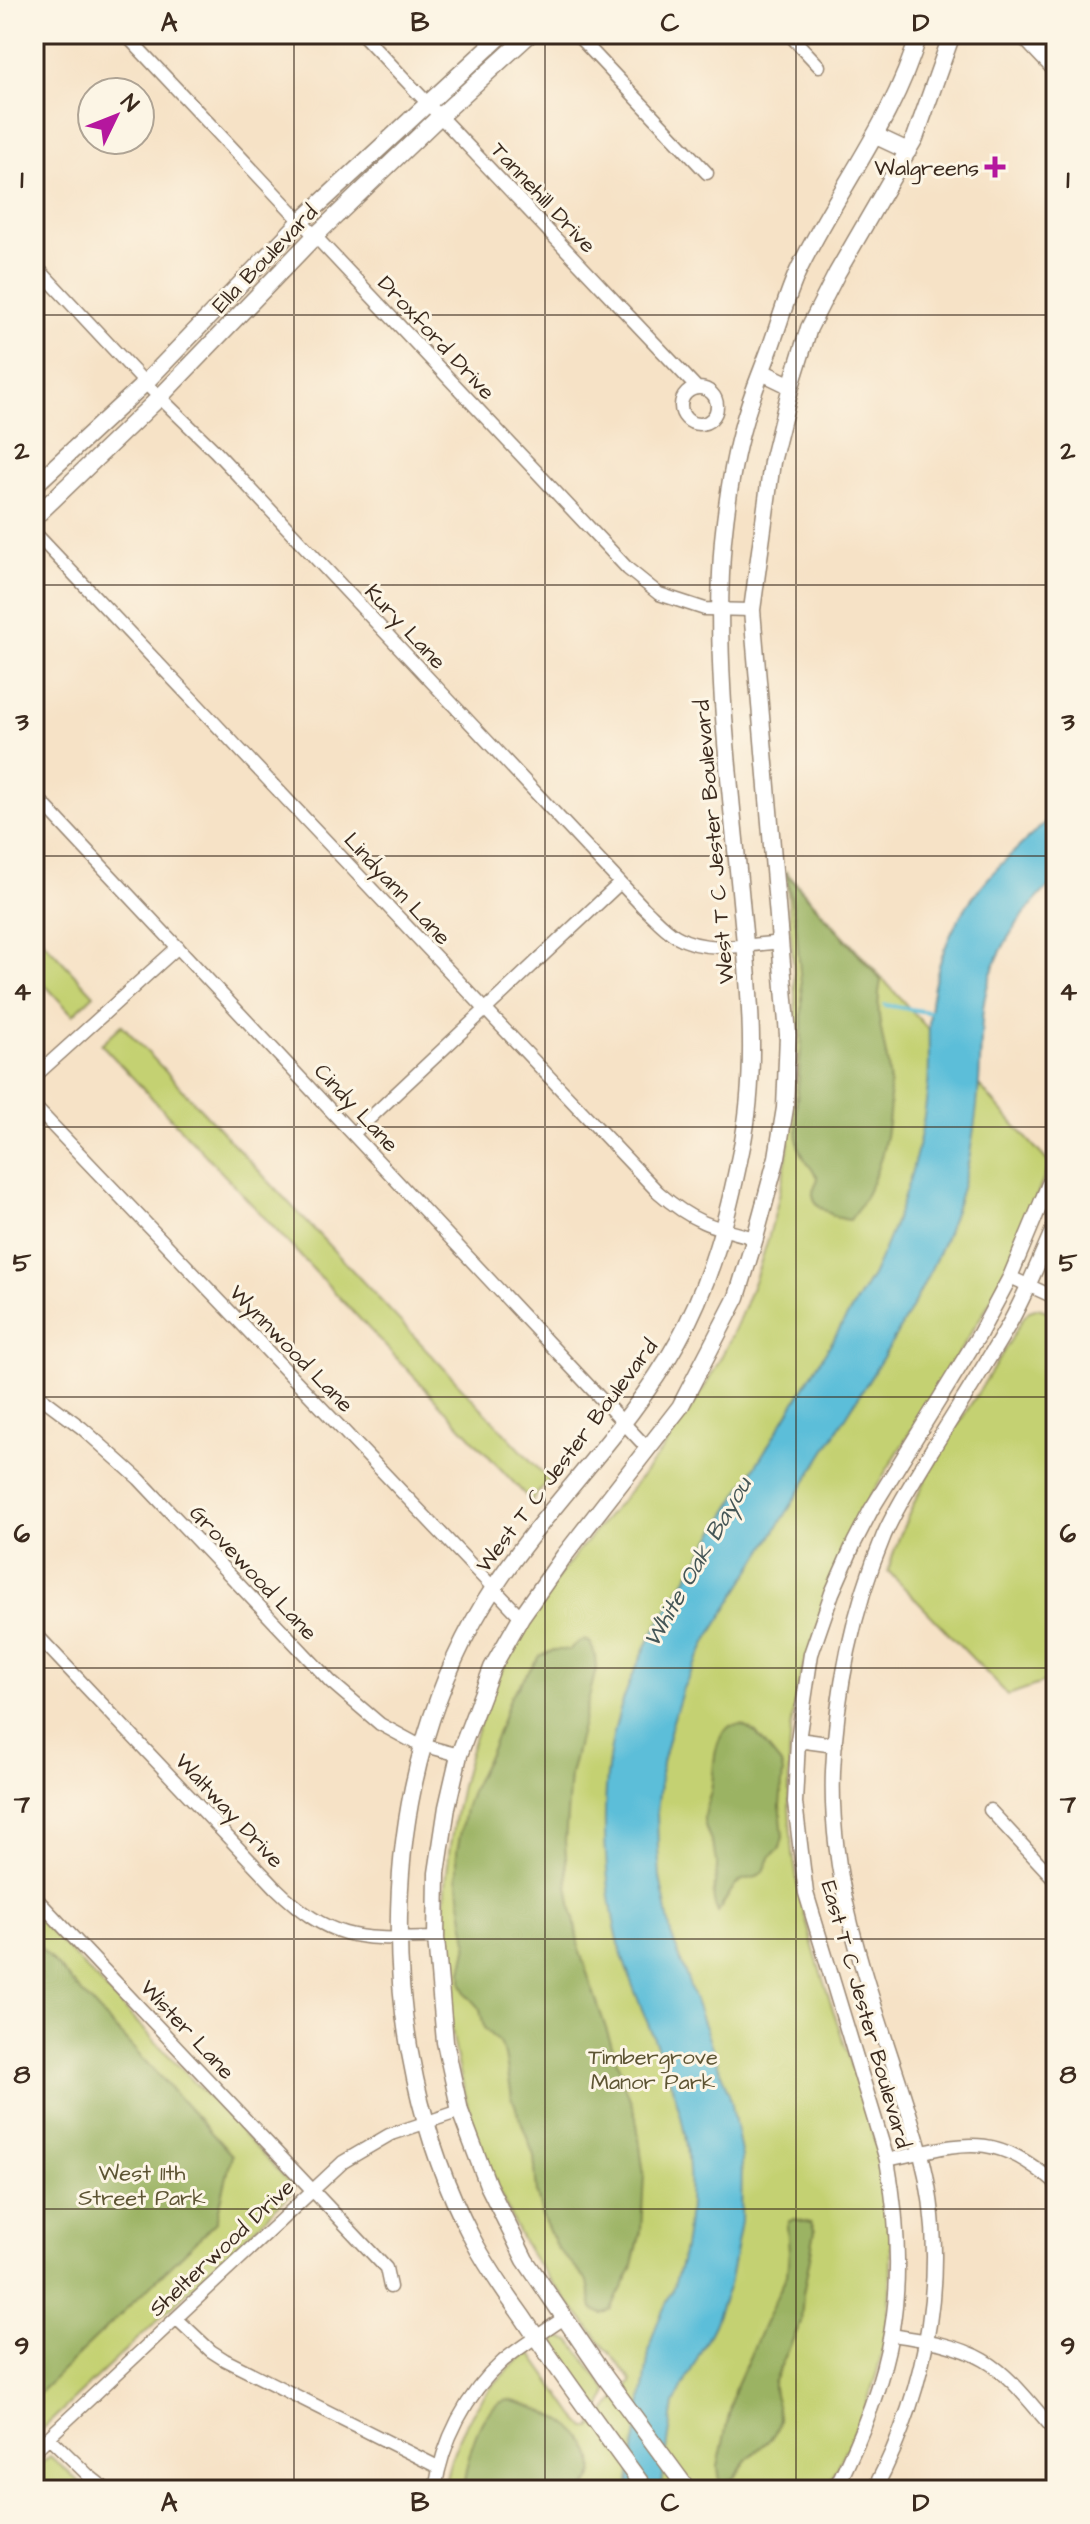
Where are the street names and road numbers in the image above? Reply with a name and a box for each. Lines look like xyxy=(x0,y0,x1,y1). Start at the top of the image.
street label: Tannehill Drive xyxy=(483,136,603,261)
street label: Ella Boulevard xyxy=(205,198,325,320)
street label: Droxford Drive xyxy=(370,269,502,407)
street label: Kury Lane xyxy=(356,577,453,677)
street label: West T C Jester Boulevard xyxy=(687,698,742,985)
street label: Lindyann Lane xyxy=(336,826,457,953)
street label: Cindy Lane xyxy=(306,1057,405,1160)
street label: Wynnwood Lane xyxy=(221,1278,360,1421)
street label: West T C Jester Boulevard xyxy=(469,1333,665,1579)
street label: Grovewood Lane xyxy=(182,1498,324,1648)
street label: Waltway Drive xyxy=(167,1747,290,1876)
street label: East T C Jester Boulevard xyxy=(813,1877,919,2152)
street label: Wister Lane xyxy=(133,1973,241,2087)
street label: Shelterwood Drive xyxy=(142,2172,302,2324)

